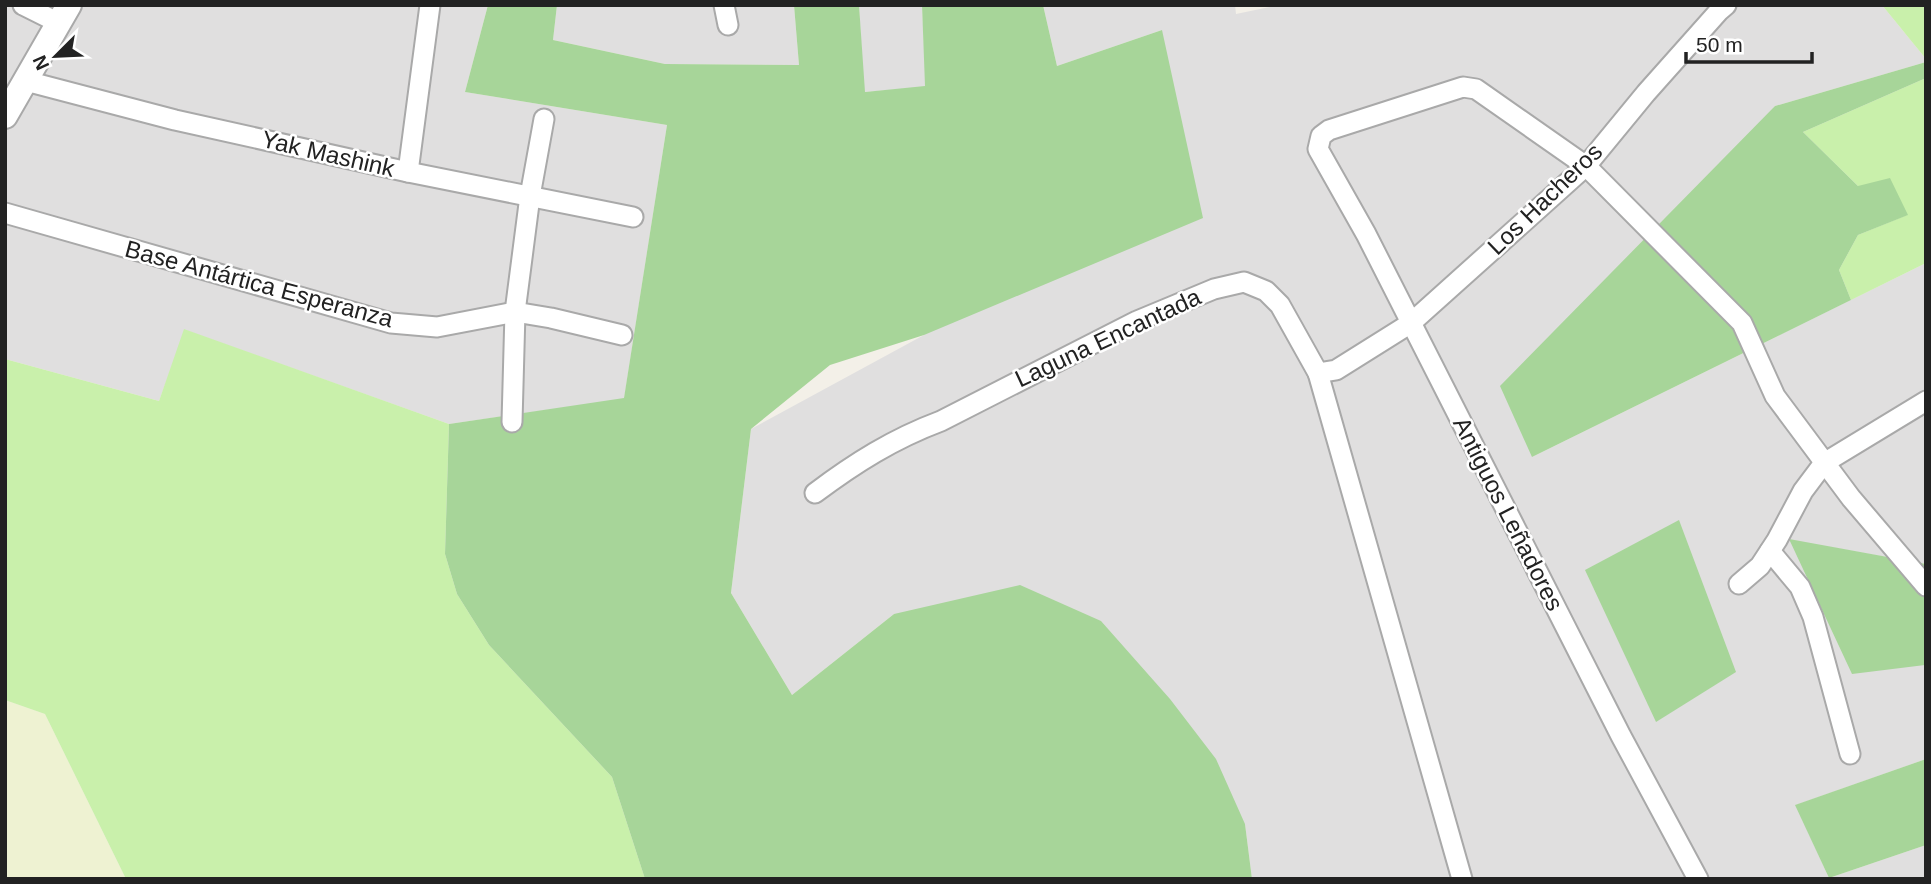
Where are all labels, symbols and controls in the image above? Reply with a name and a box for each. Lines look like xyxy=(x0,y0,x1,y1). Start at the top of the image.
north arrow xyxy=(21,21,91,91)
scale bar xyxy=(1686,21,1812,65)
text: 50 m xyxy=(1696,33,1743,56)
text: N xyxy=(29,52,53,73)
street label: Yak Mashink xyxy=(259,125,398,182)
street label: Los Hacheros xyxy=(1482,137,1607,260)
street label: Base Antártica Esperanza xyxy=(122,235,397,332)
street label: Laguna Encantada xyxy=(1011,282,1205,392)
street label: Antiguos Leñadores xyxy=(1448,413,1569,615)

